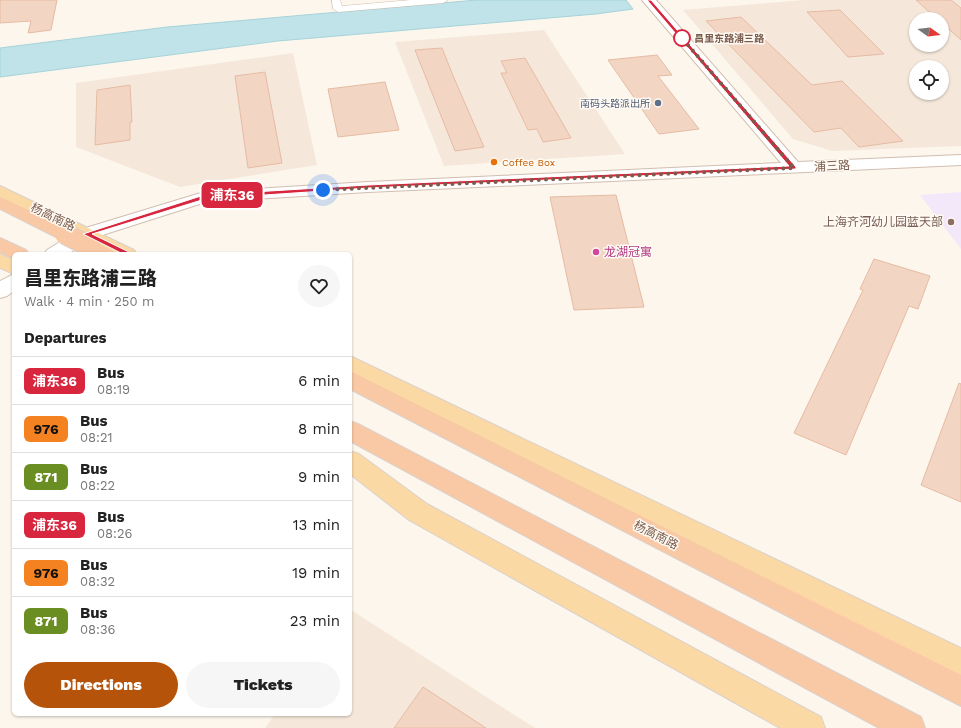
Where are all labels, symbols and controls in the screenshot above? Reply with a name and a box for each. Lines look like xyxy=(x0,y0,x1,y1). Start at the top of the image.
north arrow xyxy=(909,12,949,52)
map controls xyxy=(909,12,949,100)
marker: 昌里东路浦三路 xyxy=(673,29,691,47)
place label: 昌里东路浦三路 xyxy=(694,32,765,44)
button: locate xyxy=(909,60,949,100)
place label: 南码头路派出所 xyxy=(580,98,650,109)
marker: 南码头路派出所 xyxy=(653,98,663,108)
marker: Coffee Box xyxy=(489,157,499,167)
place label: Coffee Box xyxy=(502,157,555,168)
street label: 浦三路 xyxy=(814,158,850,174)
your location xyxy=(313,180,333,200)
line badge: 浦东36 xyxy=(204,182,260,208)
text: 浦东36 xyxy=(210,187,254,203)
street label: 杨高南路 xyxy=(28,200,78,234)
place label: 上海齐河幼儿园蓝天部 xyxy=(823,215,943,229)
marker: 上海齐河幼儿园蓝天部 xyxy=(946,217,956,227)
place label: 龙湖冠寓 xyxy=(604,245,652,259)
marker: 龙湖冠寓 xyxy=(591,247,601,257)
button: heart xyxy=(298,265,340,307)
text: 昌里东路浦三路 xyxy=(24,267,157,290)
text: Walk · 4 min · 250 m xyxy=(24,294,154,309)
text: Departures xyxy=(24,329,107,347)
text: Bus xyxy=(97,364,124,382)
text: 6 min xyxy=(298,372,340,390)
text: 浦东36 xyxy=(32,373,77,389)
text: 08:19 xyxy=(97,382,130,397)
text: Bus xyxy=(80,412,108,430)
text: 8 min xyxy=(298,420,340,438)
text: 976 xyxy=(33,421,59,437)
text: 08:21 xyxy=(80,430,113,445)
text: Bus xyxy=(80,460,108,478)
text: 9 min xyxy=(298,468,340,486)
text: 871 xyxy=(35,469,57,485)
text: 08:22 xyxy=(80,478,115,493)
text: Bus xyxy=(97,508,124,526)
text: 13 min xyxy=(293,516,340,534)
text: 浦东36 xyxy=(32,517,77,533)
street label: 杨高南路 xyxy=(631,518,681,552)
text: 08:26 xyxy=(97,526,132,541)
text: Bus xyxy=(80,556,108,574)
text: 19 min xyxy=(292,564,340,582)
text: 976 xyxy=(33,565,59,581)
text: 08:32 xyxy=(80,574,115,589)
text: Bus xyxy=(80,604,108,622)
text: 23 min xyxy=(290,612,340,630)
text: 871 xyxy=(35,613,57,629)
text: 08:36 xyxy=(80,622,115,637)
button: Directions xyxy=(24,662,178,708)
button: Tickets xyxy=(186,662,340,708)

